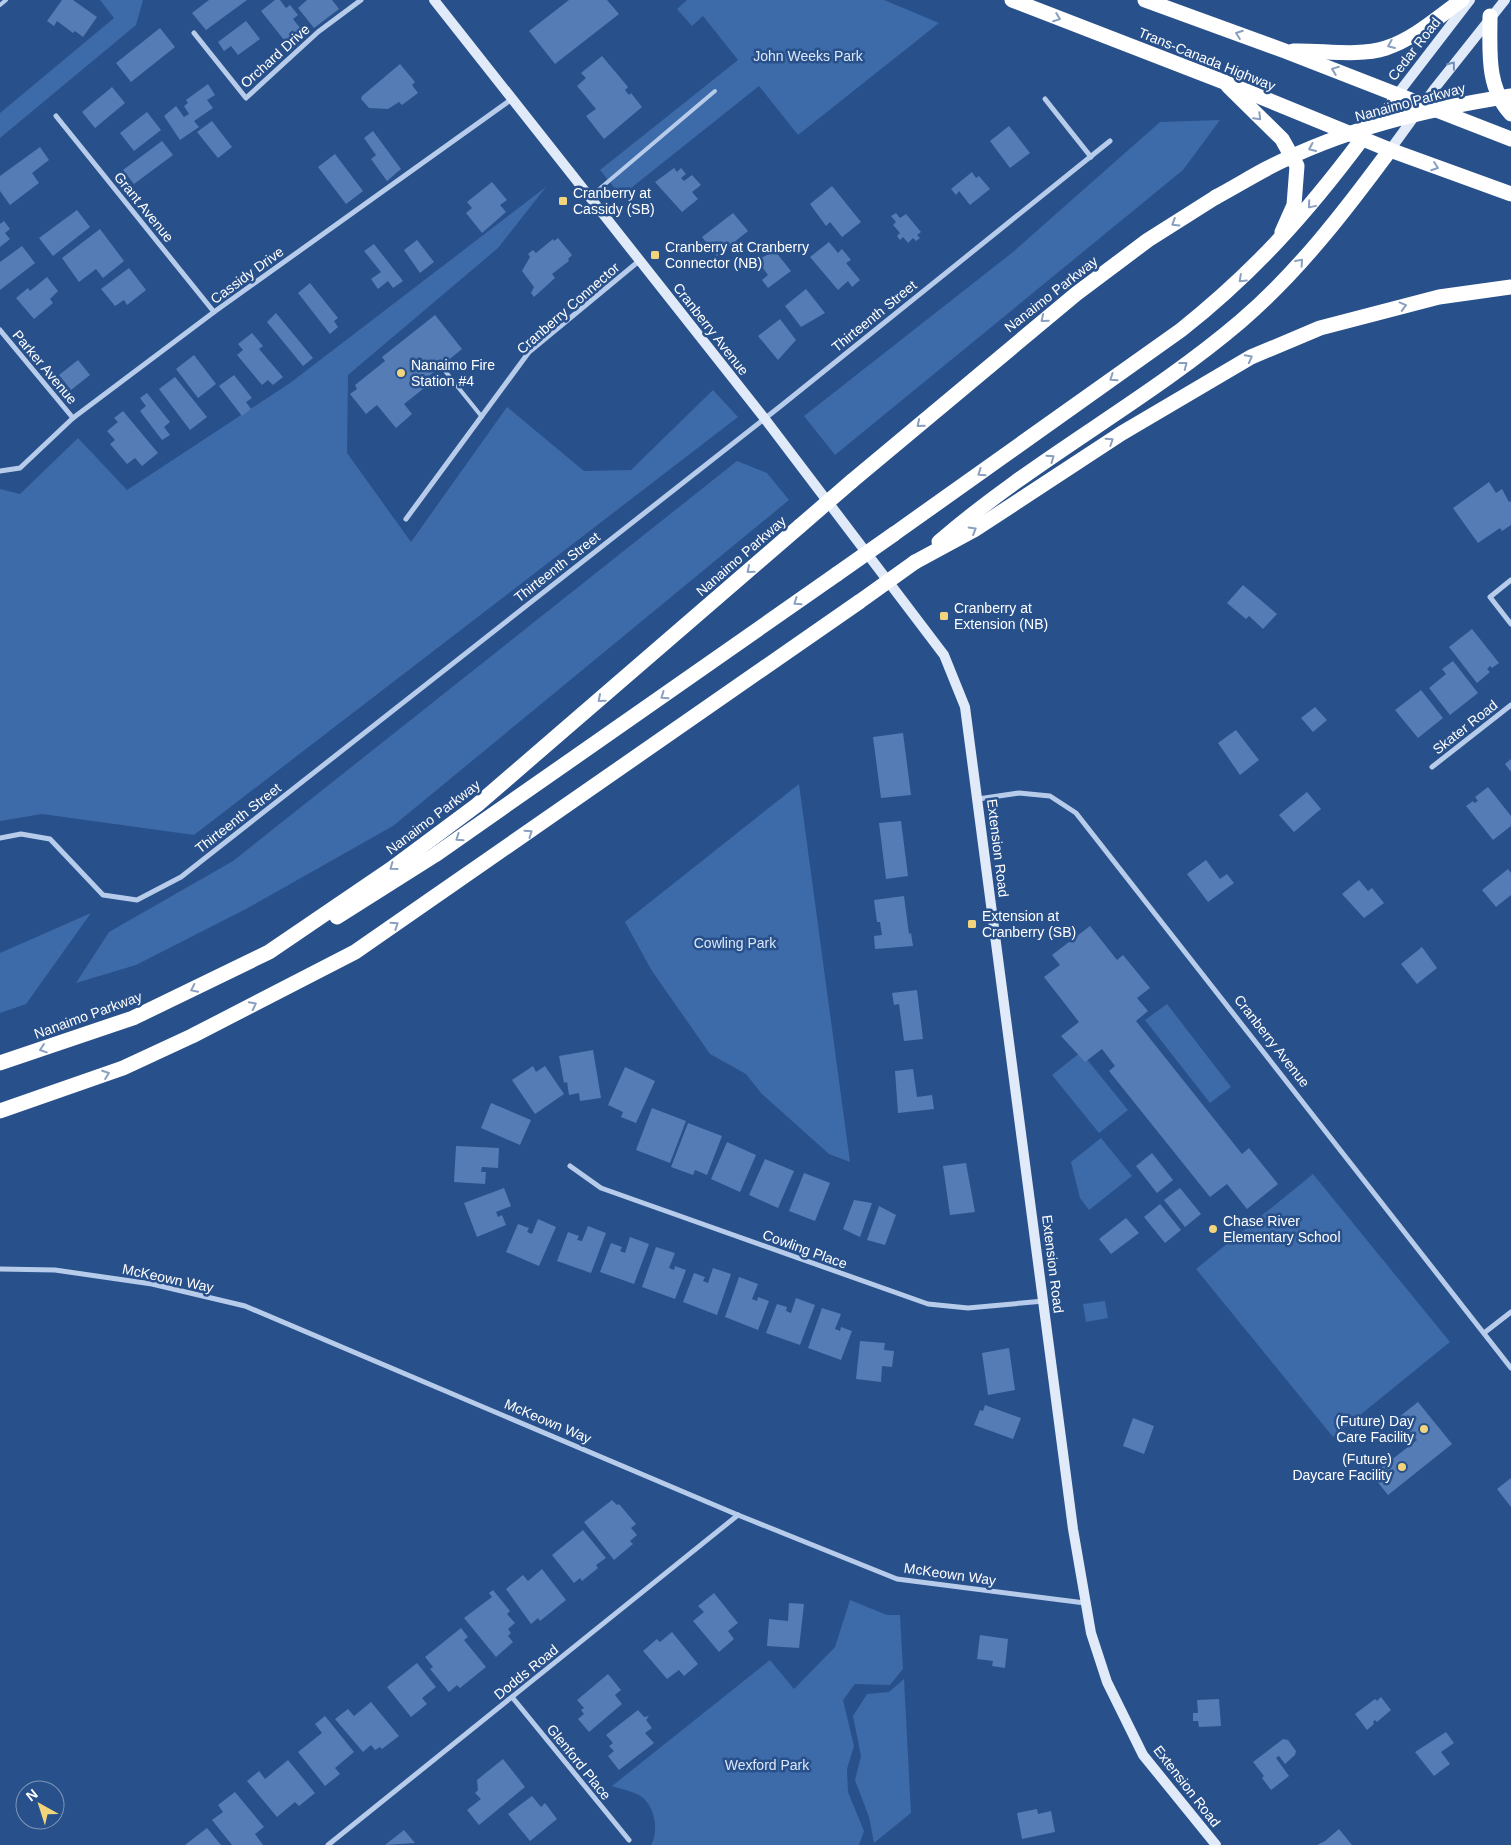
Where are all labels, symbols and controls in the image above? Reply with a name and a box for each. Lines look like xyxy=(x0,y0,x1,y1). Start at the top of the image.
one-way arrow xyxy=(1052,11,1061,22)
street label: Cedar Road xyxy=(1384,14,1444,84)
street label: Orchard Drive xyxy=(237,21,313,91)
street label: Trans-Canada Highway xyxy=(1136,24,1278,94)
one-way arrow xyxy=(1235,30,1244,40)
one-way arrow xyxy=(1387,38,1396,49)
park label: John Weeks Park xyxy=(753,48,864,64)
one-way arrow xyxy=(1447,62,1456,71)
one-way arrow xyxy=(1331,66,1340,77)
street label: Nanaimo Parkway xyxy=(1353,80,1467,124)
one-way arrow xyxy=(1252,111,1261,120)
one-way arrow xyxy=(1308,142,1317,153)
one-way arrow xyxy=(1431,161,1439,171)
street label: Grant Avenue xyxy=(111,169,177,245)
place label: Cranberry at Cassidy (SB) xyxy=(573,185,655,217)
marker: Cranberry at Cassidy (SB) xyxy=(557,195,569,207)
one-way arrow xyxy=(1308,200,1317,209)
one-way arrow xyxy=(1171,217,1180,226)
place label: Cranberry at Cranberry Connector (NB) xyxy=(665,239,809,271)
street label: Cassidy Drive xyxy=(207,243,287,307)
marker: Cranberry at Cranberry Connector (NB) xyxy=(649,249,661,261)
street label: Nanaimo Parkway xyxy=(1001,253,1101,335)
street label: Cranberry Connector xyxy=(513,259,623,357)
one-way arrow xyxy=(1295,259,1304,268)
one-way arrow xyxy=(1238,273,1247,282)
street label: Thirteenth Street xyxy=(828,277,920,355)
street label: Cranberry Avenue xyxy=(670,280,752,378)
one-way arrow xyxy=(1398,301,1407,312)
one-way arrow xyxy=(1041,314,1050,322)
street label: Parker Avenue xyxy=(9,327,81,407)
one-way arrow xyxy=(1244,355,1253,365)
place label: Nanaimo Fire Station #4 xyxy=(411,357,495,389)
one-way arrow xyxy=(1178,362,1188,371)
marker: Nanaimo Fire Station #4 xyxy=(395,367,407,379)
one-way arrow xyxy=(1109,372,1119,381)
one-way arrow xyxy=(916,418,925,427)
one-way arrow xyxy=(1104,438,1113,448)
one-way arrow xyxy=(1045,455,1055,464)
one-way arrow xyxy=(978,467,987,475)
street label: Nanaimo Parkway xyxy=(693,513,789,599)
one-way arrow xyxy=(968,526,977,536)
street label: Thirteenth Street xyxy=(511,529,603,605)
one-way arrow xyxy=(746,564,755,573)
one-way arrow xyxy=(793,596,803,605)
place label: Cranberry at Extension (NB) xyxy=(954,600,1048,632)
marker: Cranberry at Extension (NB) xyxy=(938,610,950,622)
one-way arrow xyxy=(661,690,670,699)
one-way arrow xyxy=(597,694,606,703)
street label: Skater Road xyxy=(1429,697,1501,757)
street label: Nanaimo Parkway xyxy=(383,776,483,858)
street label: Thirteenth Street xyxy=(192,780,284,856)
street label: Extension Road xyxy=(984,798,1012,898)
one-way arrow xyxy=(523,830,532,839)
one-way arrow xyxy=(455,832,465,841)
one-way arrow xyxy=(390,862,399,870)
place label: Extension at Cranberry (SB) xyxy=(982,908,1076,940)
marker: Extension at Cranberry (SB) xyxy=(966,918,978,930)
one-way arrow xyxy=(389,922,399,931)
park label: Cowling Park xyxy=(694,935,777,951)
one-way arrow xyxy=(190,982,199,992)
street label: Nanaimo Parkway xyxy=(32,988,144,1042)
street label: Cranberry Avenue xyxy=(1231,992,1313,1090)
one-way arrow xyxy=(248,1001,257,1011)
one-way arrow xyxy=(39,1043,48,1053)
one-way arrow xyxy=(102,1070,110,1080)
place label: Chase River Elementary School xyxy=(1223,1213,1341,1245)
street label: Extension Road xyxy=(1039,1214,1067,1314)
marker: Chase River Elementary School xyxy=(1207,1223,1219,1235)
street label: Cowling Place xyxy=(761,1226,850,1272)
street label: McKeown Way xyxy=(121,1261,215,1295)
street label: McKeown Way xyxy=(502,1395,594,1447)
place label: (Future) Day Care Facility xyxy=(1335,1413,1414,1445)
marker: (Future) Day Care Facility xyxy=(1418,1423,1430,1435)
place label: (Future) Daycare Facility xyxy=(1292,1451,1392,1483)
marker: (Future) Daycare Facility xyxy=(1396,1461,1408,1473)
street label: McKeown Way xyxy=(903,1560,997,1588)
street label: Dodds Road xyxy=(491,1641,561,1703)
street label: Glenford Place xyxy=(544,1721,614,1803)
street label: Extension Road xyxy=(1150,1742,1224,1830)
park label: Wexford Park xyxy=(725,1757,810,1773)
north arrow xyxy=(15,1780,65,1830)
text: N xyxy=(23,1785,41,1804)

